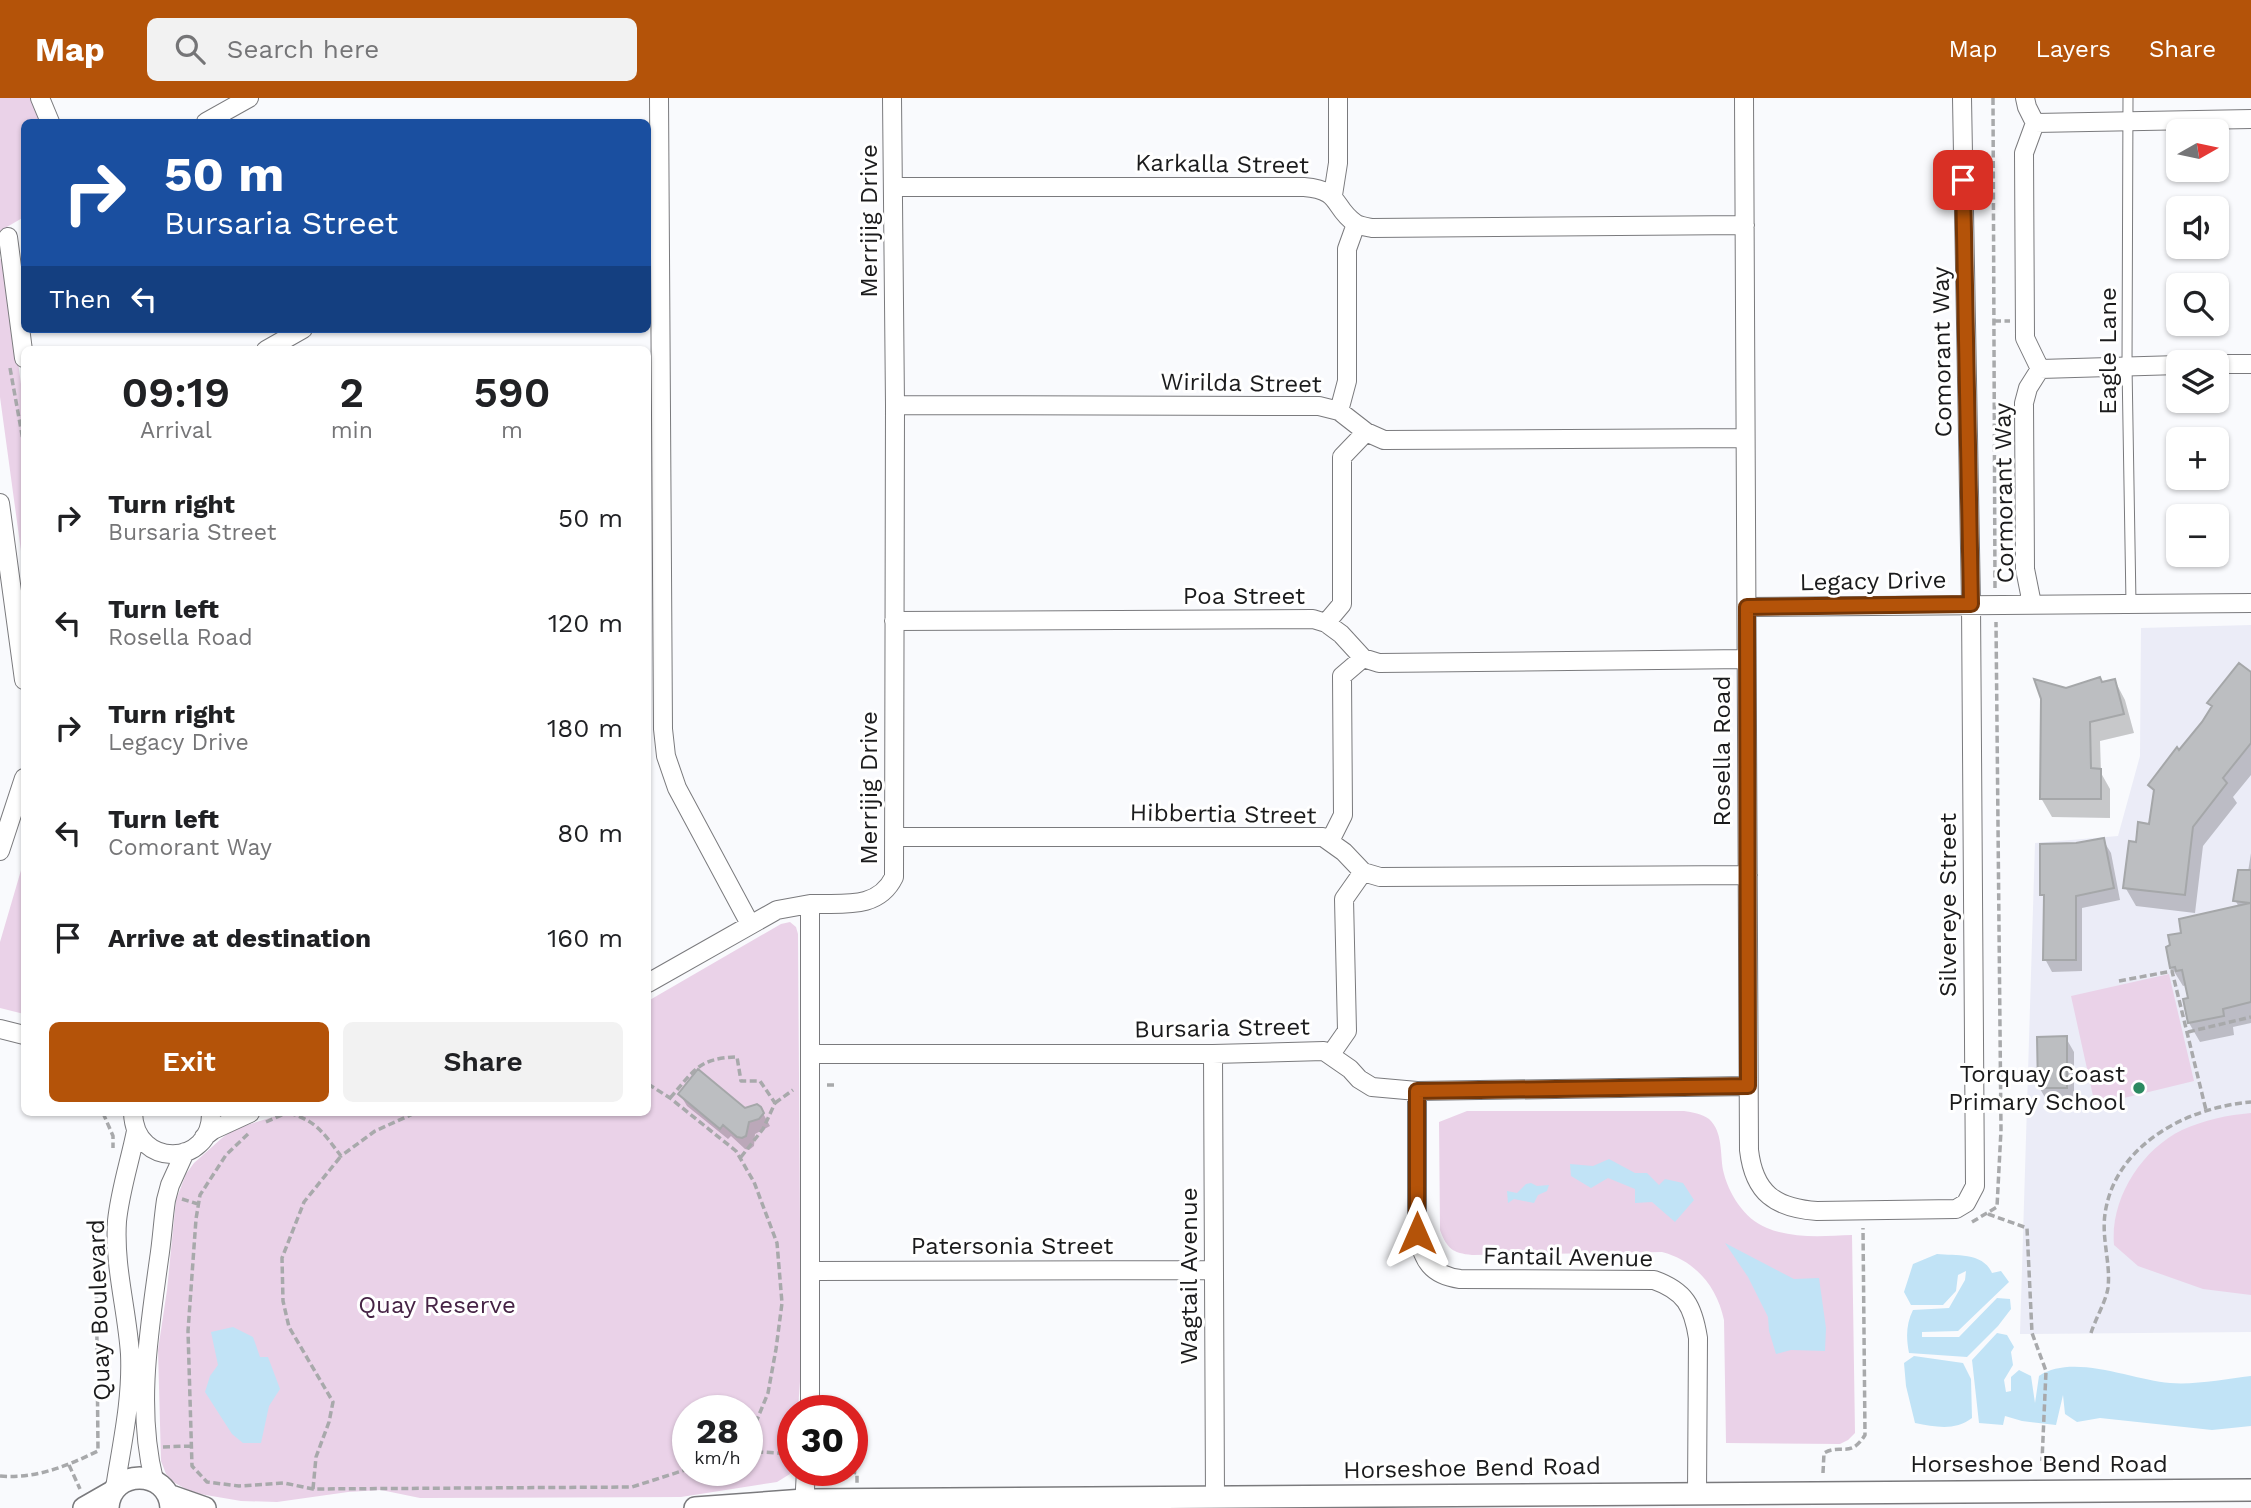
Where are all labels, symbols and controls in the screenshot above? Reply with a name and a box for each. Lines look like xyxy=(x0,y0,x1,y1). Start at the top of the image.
search box xyxy=(147,18,637,81)
text: Map xyxy=(35,30,105,69)
icon: search xyxy=(171,30,209,68)
text: Search here xyxy=(227,34,379,64)
text: Map xyxy=(1949,35,1997,63)
text: Layers xyxy=(2035,35,2111,63)
text: Share xyxy=(2149,35,2216,63)
north arrow xyxy=(2166,119,2230,182)
map controls xyxy=(2166,119,2229,567)
street label: Merrijig Drive xyxy=(855,144,883,298)
text: 50 m xyxy=(164,145,284,203)
icon: right xyxy=(49,147,140,238)
street label: Karkalla Street xyxy=(1135,148,1309,180)
pin xyxy=(1933,150,1993,210)
icon: arrive xyxy=(1944,161,1982,199)
button: sound xyxy=(2166,196,2229,259)
text: Bursaria Street xyxy=(164,204,398,242)
street label: Comorant Way xyxy=(1927,266,1957,438)
button: search xyxy=(2166,273,2229,336)
icon: left xyxy=(125,280,163,318)
text: Then xyxy=(49,284,111,314)
street label: Eagle Lane xyxy=(2094,287,2122,415)
button: layers xyxy=(2166,350,2229,413)
text: 09:19 xyxy=(122,368,230,417)
text: 2 xyxy=(339,368,364,417)
text: 590 xyxy=(473,368,550,417)
street label: Wirilda Street xyxy=(1160,368,1322,398)
street label: Cormorant Way xyxy=(1988,402,2020,584)
text: Arrival xyxy=(140,417,212,444)
text: min xyxy=(331,417,373,444)
text: m xyxy=(501,417,523,444)
button: + xyxy=(2166,427,2229,490)
text: Turn right xyxy=(108,489,235,519)
icon: right xyxy=(49,499,87,537)
text: 50 m xyxy=(558,503,623,533)
button: − xyxy=(2166,504,2229,567)
text: Bursaria Street xyxy=(108,519,276,546)
street label: Legacy Drive xyxy=(1799,566,1947,596)
street label: Poa Street xyxy=(1183,582,1305,610)
text: Turn left xyxy=(108,594,219,624)
icon: left xyxy=(49,604,87,642)
text: 120 m xyxy=(548,608,623,638)
text: Rosella Road xyxy=(108,624,253,651)
street label: Rosella Road xyxy=(1708,676,1736,826)
text: Turn right xyxy=(108,699,235,729)
icon: right xyxy=(49,709,87,747)
street label: Merrijig Drive xyxy=(855,711,883,865)
text: 180 m xyxy=(547,713,623,743)
text: Legacy Drive xyxy=(108,729,249,756)
street label: Hibbertia Street xyxy=(1129,798,1317,830)
text: Turn left xyxy=(108,804,219,834)
street label: Silvereye Street xyxy=(1934,813,1962,997)
icon: left xyxy=(49,814,87,852)
text: 80 m xyxy=(557,818,623,848)
text: Comorant Way xyxy=(108,834,272,861)
icon: arrive xyxy=(49,919,87,957)
text: Arrive at destination xyxy=(108,923,371,953)
text: 160 m xyxy=(547,923,623,953)
street label: Bursaria Street xyxy=(1134,1012,1310,1044)
button: Exit xyxy=(49,1022,329,1102)
button: Share xyxy=(343,1022,623,1102)
place label: Torquay Coast Primary School xyxy=(1948,1060,2126,1116)
marker: Torquay Coast Primary School xyxy=(2131,1080,2147,1096)
street label: Wagtail Avenue xyxy=(1175,1187,1203,1365)
position arrow xyxy=(1380,1196,1454,1270)
street label: Quay Boulevard xyxy=(82,1219,116,1401)
street label: Patersonia Street xyxy=(911,1232,1113,1260)
street label: Fantail Avenue xyxy=(1483,1242,1653,1272)
park label: Quay Reserve xyxy=(358,1291,516,1319)
speed limit sign: 30 xyxy=(777,1395,868,1486)
text: 28 xyxy=(696,1410,739,1452)
text: km/h xyxy=(694,1447,741,1468)
street label: Horseshoe Bend Road xyxy=(1910,1450,2168,1478)
street label: Horseshoe Bend Road xyxy=(1343,1452,1601,1484)

